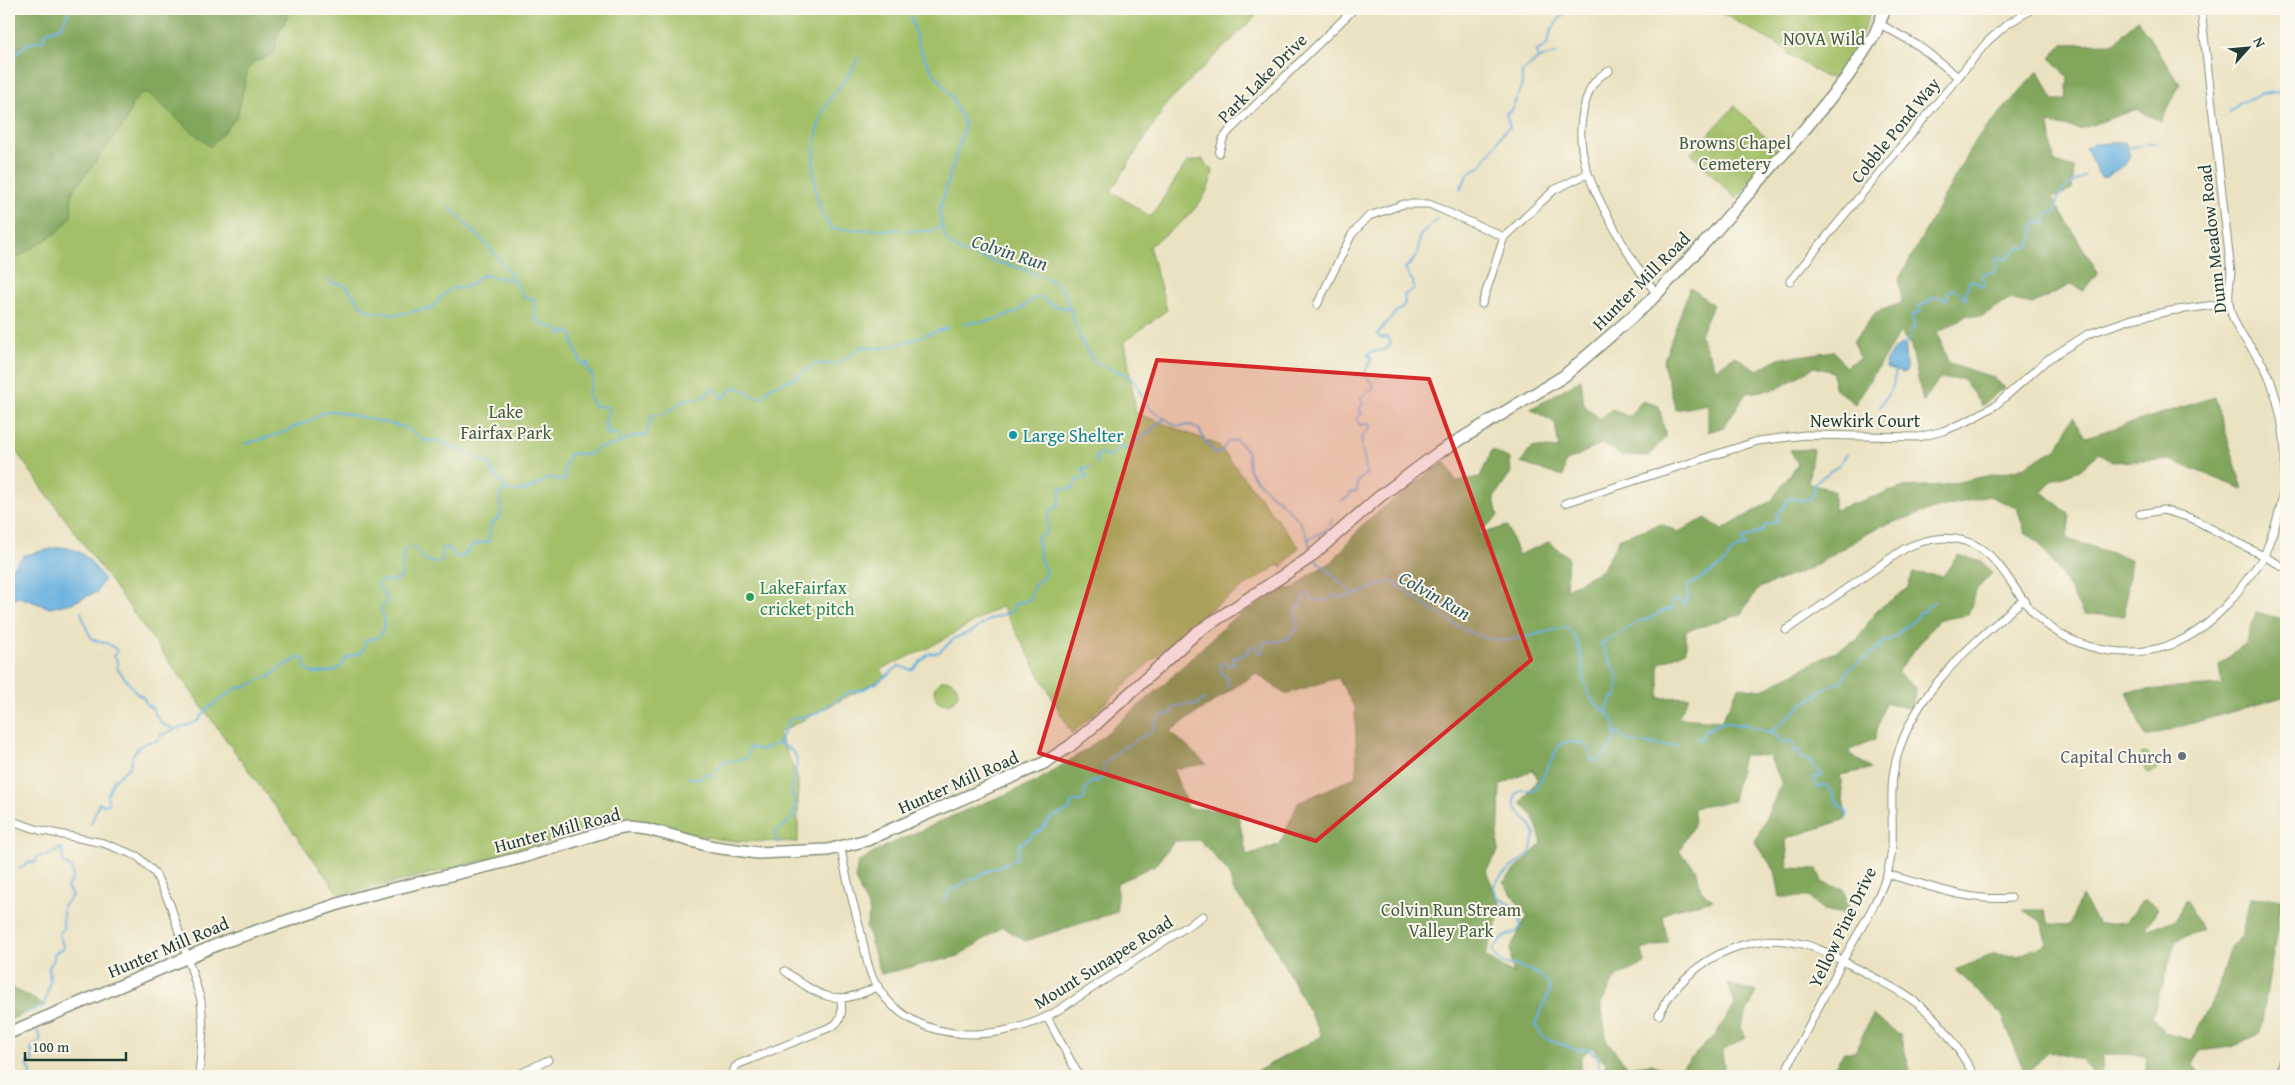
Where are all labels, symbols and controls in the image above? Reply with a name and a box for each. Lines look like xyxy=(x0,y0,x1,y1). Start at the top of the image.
north arrow xyxy=(2222,22,2272,72)
park label: NOVA Wild xyxy=(1783,25,1865,52)
street label: Park Lake Drive xyxy=(1211,27,1313,129)
text: N xyxy=(2249,33,2271,51)
street label: Cobble Pond Way xyxy=(1844,71,1946,189)
park label: Browns Chapel Cemetery xyxy=(1679,129,1791,177)
street label: Dunn Meadow Road xyxy=(2191,163,2233,315)
street label: Hunter Mill Road xyxy=(1586,225,1697,336)
water label: Colvin Run xyxy=(968,227,1052,278)
park label: Lake Fairfax Park xyxy=(460,398,552,446)
street label: Newkirk Court xyxy=(1810,407,1921,434)
place label: Large Shelter xyxy=(1023,422,1124,449)
marker: Large Shelter xyxy=(1007,429,1019,441)
water label: Colvin Run xyxy=(1394,563,1476,627)
place label: LakeFairfax cricket pitch xyxy=(760,574,855,622)
marker: LakeFairfax cricket pitch xyxy=(744,591,756,603)
street label: Hunter Mill Road xyxy=(893,743,1023,821)
place label: Capital Church xyxy=(2060,743,2172,770)
marker: Capital Church xyxy=(2176,750,2188,762)
street label: Hunter Mill Road xyxy=(491,800,623,860)
street label: Yellow Pine Drive xyxy=(1801,862,1883,992)
park label: Colvin Run Stream Valley Park xyxy=(1381,896,1521,944)
street label: Mount Sunapee Road xyxy=(1028,908,1178,1016)
street label: Hunter Mill Road xyxy=(103,909,233,985)
scale bar xyxy=(25,1030,126,1062)
text: 100 m xyxy=(32,1036,70,1057)

